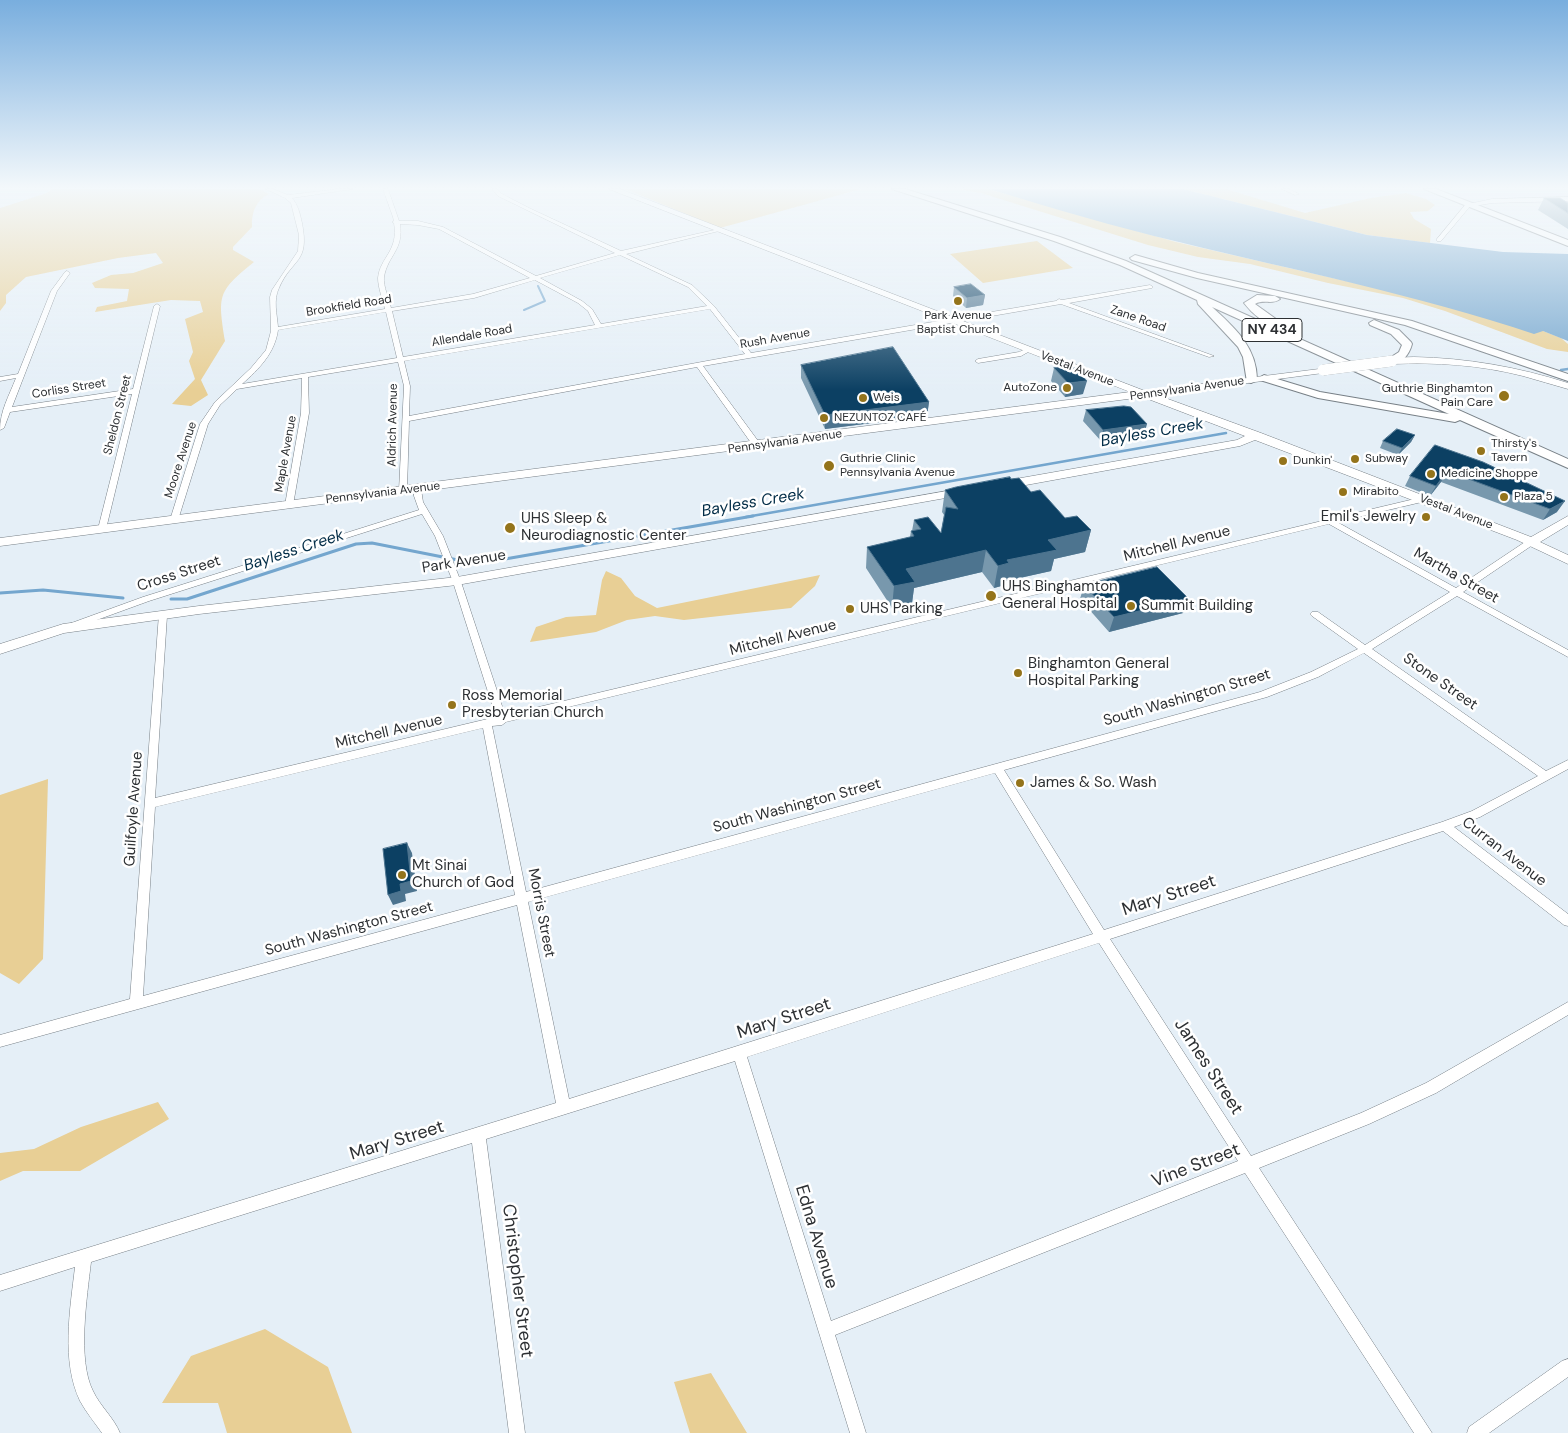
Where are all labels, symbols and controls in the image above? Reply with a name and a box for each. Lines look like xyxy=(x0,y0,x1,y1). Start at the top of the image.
street label: Brookfield Road xyxy=(305,292,393,320)
marker: Park Avenue Baptist Church xyxy=(952,295,964,307)
street label: Zane Road xyxy=(1108,303,1168,335)
place label: Park Avenue Baptist Church xyxy=(917,309,999,337)
road number: NY 434 xyxy=(1242,318,1302,342)
street label: Allendale Road xyxy=(431,322,513,350)
street label: Rush Avenue xyxy=(739,326,811,352)
street label: Vestal Avenue xyxy=(1038,348,1116,390)
street label: Sheldon Street xyxy=(101,373,135,457)
street label: Pennsylvania Avenue xyxy=(1129,374,1245,404)
street label: Corliss Street xyxy=(31,376,107,402)
place label: AutoZone xyxy=(1003,381,1057,395)
marker: AutoZone xyxy=(1061,382,1073,394)
place label: Guthrie Binghamton Pain Care xyxy=(1382,382,1493,410)
street label: Aldrich Avenue xyxy=(385,383,401,467)
marker: Guthrie Binghamton Pain Care xyxy=(1497,389,1511,403)
place label: Weis xyxy=(873,391,900,405)
marker: Weis xyxy=(857,392,869,404)
place label: NEZUNTOZ CAFÉ xyxy=(834,411,927,425)
marker: NEZUNTOZ CAFÉ xyxy=(818,412,830,424)
street label: Maple Avenue xyxy=(272,415,300,493)
water label: Bayless Creek xyxy=(1099,415,1205,451)
street label: Moore Avenue xyxy=(162,420,200,500)
street label: Pennsylvania Avenue xyxy=(727,427,843,457)
place label: Thirsty's Tavern xyxy=(1491,437,1537,465)
marker: Thirsty's Tavern xyxy=(1475,445,1487,457)
place label: Guthrie Clinic Pennsylvania Avenue xyxy=(840,452,955,480)
place label: Subway xyxy=(1365,452,1408,466)
marker: Subway xyxy=(1349,453,1361,465)
place label: Dunkin' xyxy=(1293,454,1332,468)
marker: Dunkin' xyxy=(1277,455,1289,467)
marker: Guthrie Clinic Pennsylvania Avenue xyxy=(822,459,836,473)
place label: Medicine Shoppe xyxy=(1441,467,1538,481)
marker: Medicine Shoppe xyxy=(1425,468,1437,480)
street label: Pennsylvania Avenue xyxy=(325,479,441,507)
water label: Bayless Creek xyxy=(700,485,806,521)
place label: Mirabito xyxy=(1353,485,1399,499)
marker: Mirabito xyxy=(1337,486,1349,498)
place label: Plaza 5 xyxy=(1514,490,1553,504)
street label: Vestal Avenue xyxy=(1417,491,1495,533)
marker: Plaza 5 xyxy=(1498,491,1510,503)
place label: Emil's Jewelry xyxy=(1321,508,1416,526)
place label: UHS Sleep & Neurodiagnostic Center xyxy=(521,510,687,545)
marker: Emil's Jewelry xyxy=(1420,511,1432,523)
marker: UHS Sleep & Neurodiagnostic Center xyxy=(503,521,517,535)
street label: Mitchell Avenue xyxy=(1122,522,1232,566)
water label: Bayless Creek xyxy=(242,526,346,576)
street label: Martha Street xyxy=(1410,544,1502,608)
street label: Park Avenue xyxy=(421,546,507,578)
street label: Cross Street xyxy=(135,552,223,596)
place label: UHS Binghamton General Hospital xyxy=(1002,578,1118,613)
marker: UHS Binghamton General Hospital xyxy=(984,589,998,603)
place label: Summit Building xyxy=(1141,597,1253,615)
place label: UHS Parking xyxy=(860,600,943,618)
marker: Summit Building xyxy=(1125,600,1137,612)
marker: UHS Parking xyxy=(844,603,856,615)
street label: Mitchell Avenue xyxy=(728,616,838,660)
street label: Stone Street xyxy=(1399,650,1481,714)
place label: Binghamton General Hospital Parking xyxy=(1028,655,1169,690)
street label: South Washington Street xyxy=(1101,666,1273,730)
marker: Binghamton General Hospital Parking xyxy=(1012,667,1024,679)
place label: Ross Memorial Presbyterian Church xyxy=(462,687,604,722)
marker: Ross Memorial Presbyterian Church xyxy=(446,699,458,711)
street label: Mitchell Avenue xyxy=(334,711,444,753)
street label: Guilfoyle Avenue xyxy=(121,751,147,867)
place label: James & So. Wash xyxy=(1030,774,1157,792)
street label: South Washington Street xyxy=(711,775,883,837)
marker: James & So. Wash xyxy=(1014,777,1026,789)
street label: Curran Avenue xyxy=(1458,813,1550,891)
place label: Mt Sinai Church of God xyxy=(412,857,514,892)
street label: Morris Street xyxy=(524,867,558,959)
marker: Mt Sinai Church of God xyxy=(396,869,408,881)
street label: Mary Street xyxy=(1119,871,1219,921)
street label: South Washington Street xyxy=(263,898,435,960)
street label: Mary Street xyxy=(734,994,834,1044)
street label: James Street xyxy=(1169,1015,1247,1119)
street label: Mary Street xyxy=(347,1116,447,1166)
street label: Vine Street xyxy=(1149,1139,1243,1193)
street label: Edna Avenue xyxy=(790,1182,842,1292)
street label: Christopher Street xyxy=(497,1203,537,1359)

